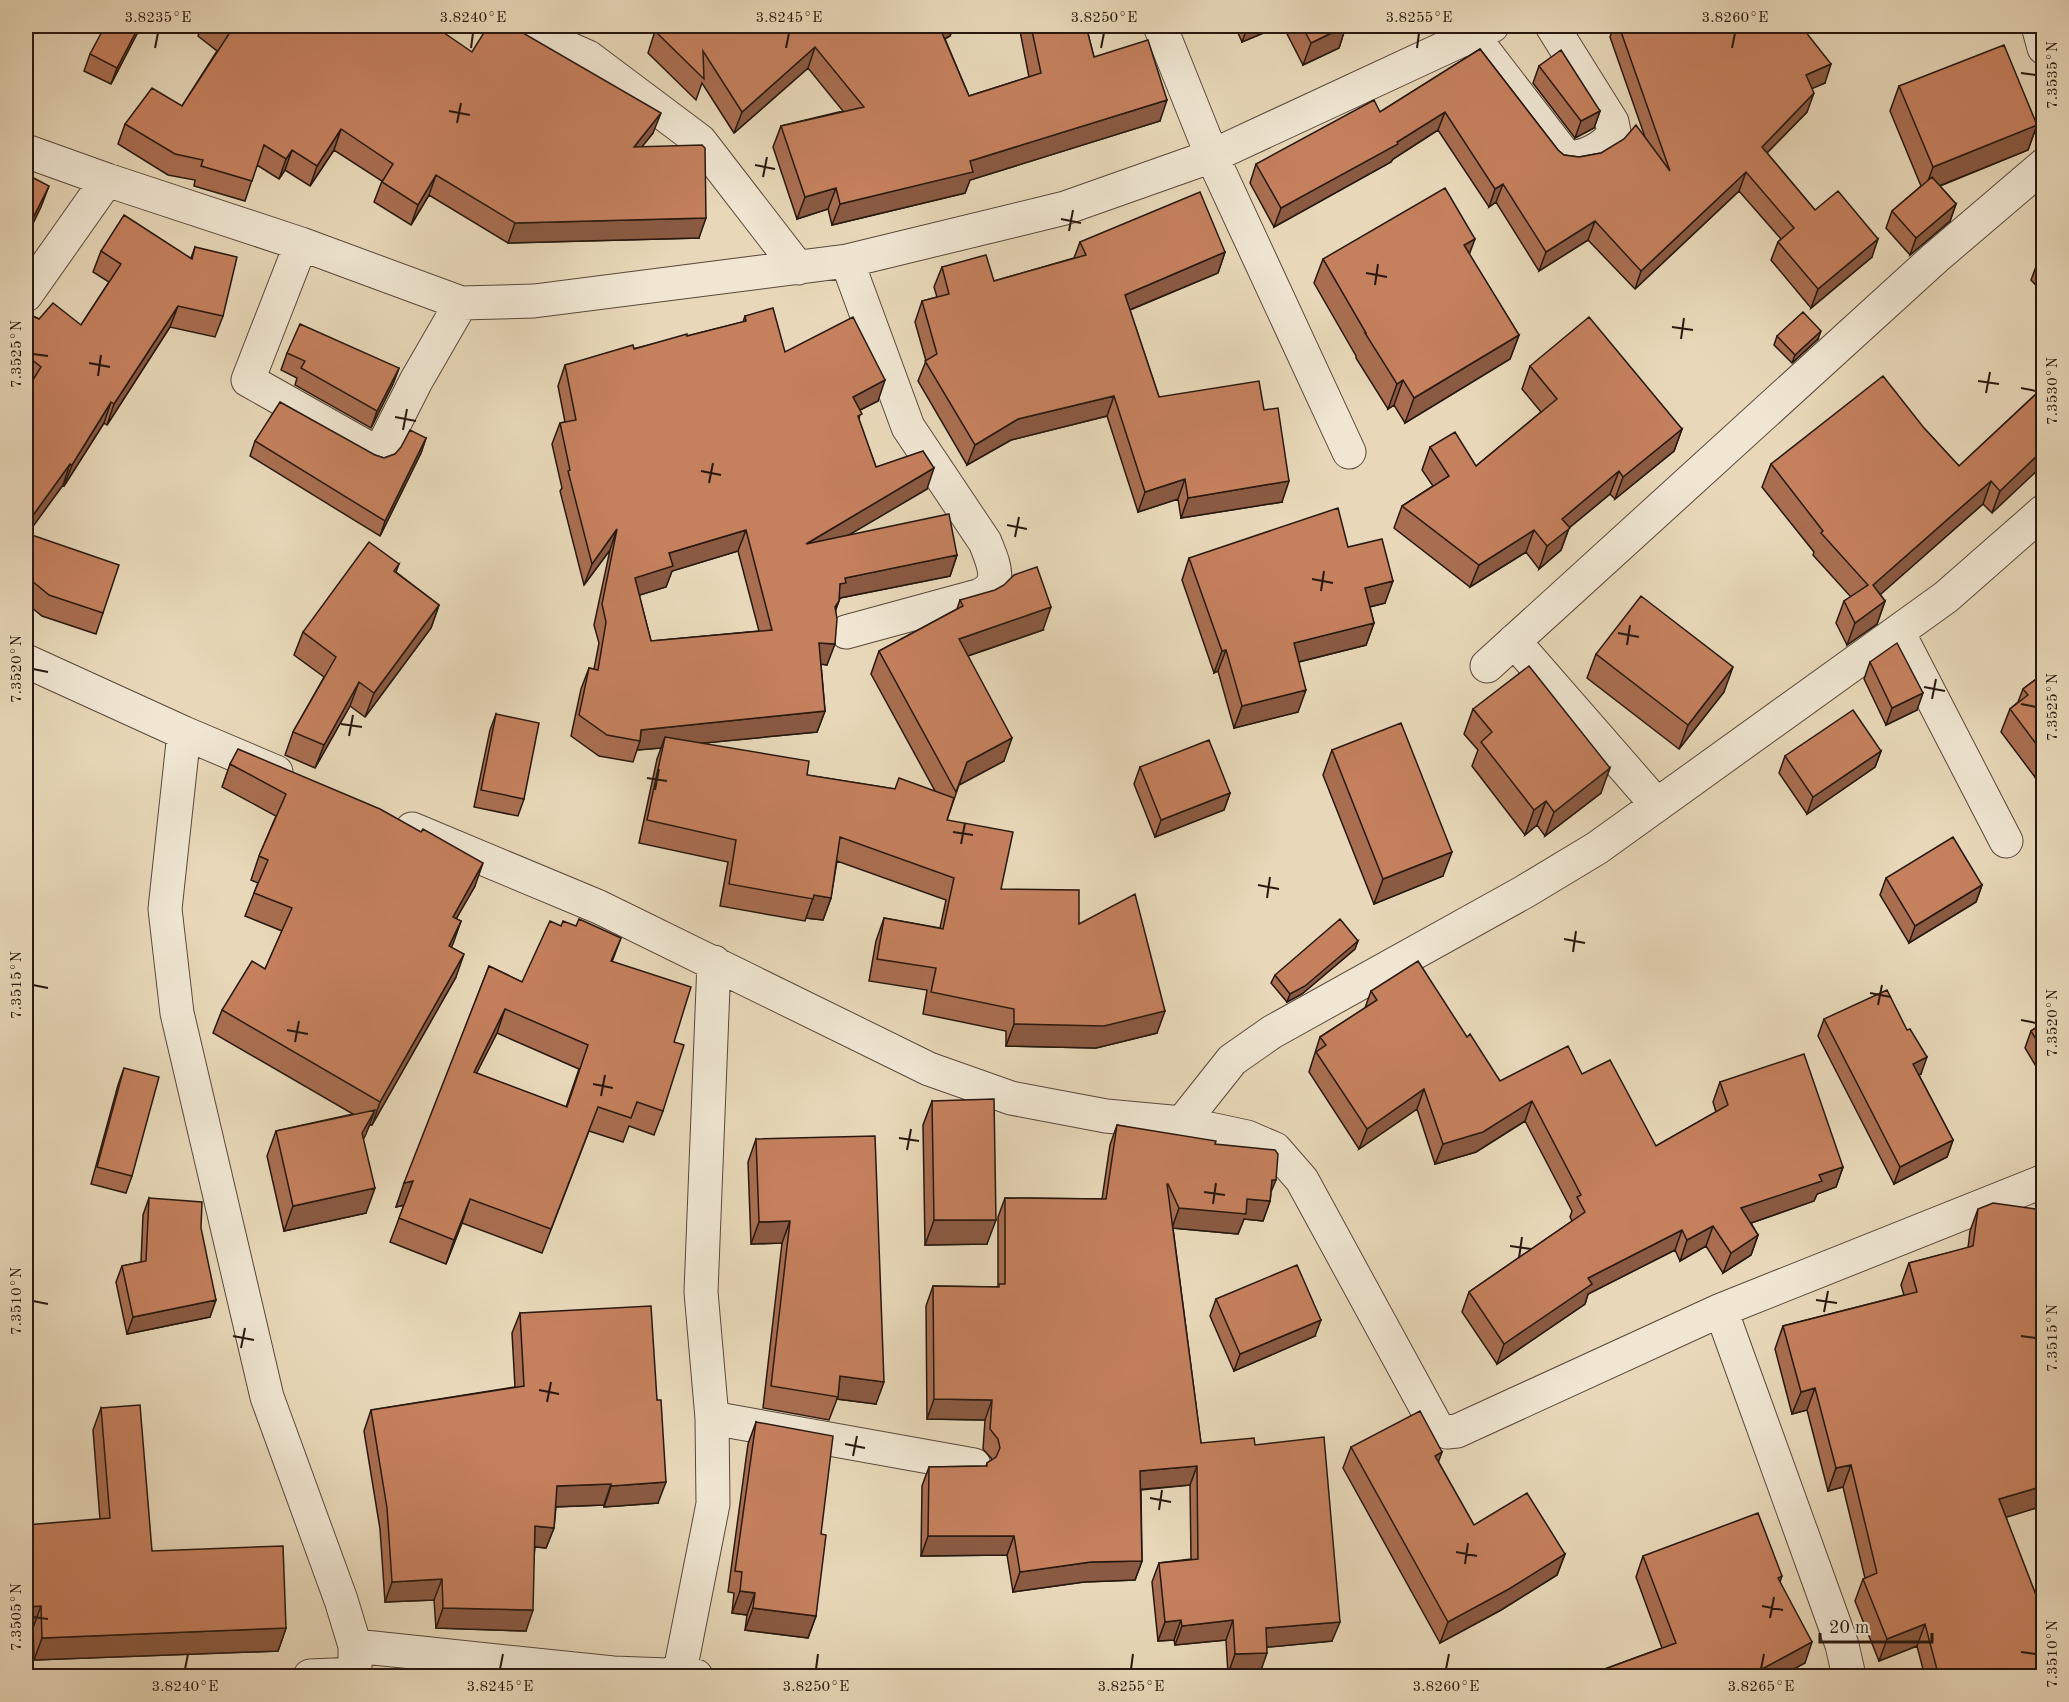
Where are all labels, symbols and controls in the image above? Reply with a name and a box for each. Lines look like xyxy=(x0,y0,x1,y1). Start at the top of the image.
text: 3.8235°E xyxy=(125,11,191,26)
text: 3.8240°E xyxy=(440,11,506,26)
text: 3.8245°E xyxy=(756,11,822,26)
text: 3.8250°E xyxy=(1071,11,1137,26)
text: 3.8255°E xyxy=(1386,11,1452,26)
text: 3.8260°E xyxy=(1702,11,1768,26)
text: 7.3535°N xyxy=(2046,41,2061,109)
text: 7.3525°N xyxy=(10,320,25,388)
text: 7.3530°N xyxy=(2046,357,2061,425)
text: 7.3520°N xyxy=(10,635,25,703)
text: 7.3525°N xyxy=(2046,673,2061,741)
text: 7.3515°N xyxy=(10,951,25,1019)
text: 7.3520°N xyxy=(2046,989,2061,1057)
text: 7.3510°N xyxy=(10,1267,25,1335)
text: 7.3515°N xyxy=(2046,1304,2061,1372)
text: 7.3505°N xyxy=(10,1583,25,1651)
scale bar xyxy=(1820,1606,1932,1644)
text: 20 m xyxy=(1829,1619,1869,1637)
text: 7.3510°N xyxy=(2046,1620,2061,1688)
text: 3.8240°E xyxy=(152,1680,218,1695)
text: 3.8245°E xyxy=(467,1680,533,1695)
text: 3.8250°E xyxy=(783,1680,849,1695)
text: 3.8255°E xyxy=(1098,1680,1164,1695)
text: 3.8260°E xyxy=(1413,1680,1479,1695)
text: 3.8265°E xyxy=(1728,1680,1794,1695)

